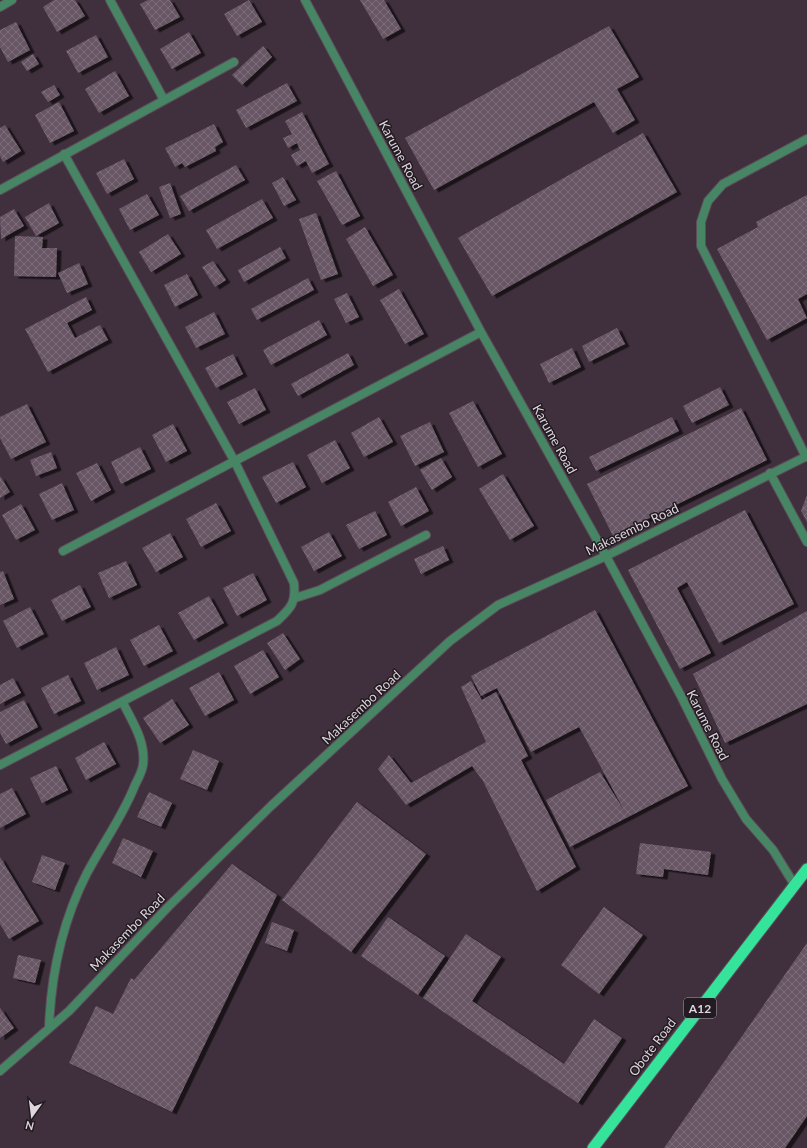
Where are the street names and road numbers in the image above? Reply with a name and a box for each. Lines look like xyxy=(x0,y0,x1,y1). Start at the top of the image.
street label: Karume Road xyxy=(376,117,426,193)
street label: Karume Road xyxy=(529,402,581,476)
street label: Makasembo Road xyxy=(583,500,681,558)
street label: Makasembo Road xyxy=(318,667,404,747)
street label: Karume Road xyxy=(683,687,733,763)
street label: Makasembo Road xyxy=(86,890,168,974)
road number: A12 xyxy=(684,998,716,1018)
street label: Obote Road xyxy=(625,1015,679,1079)

